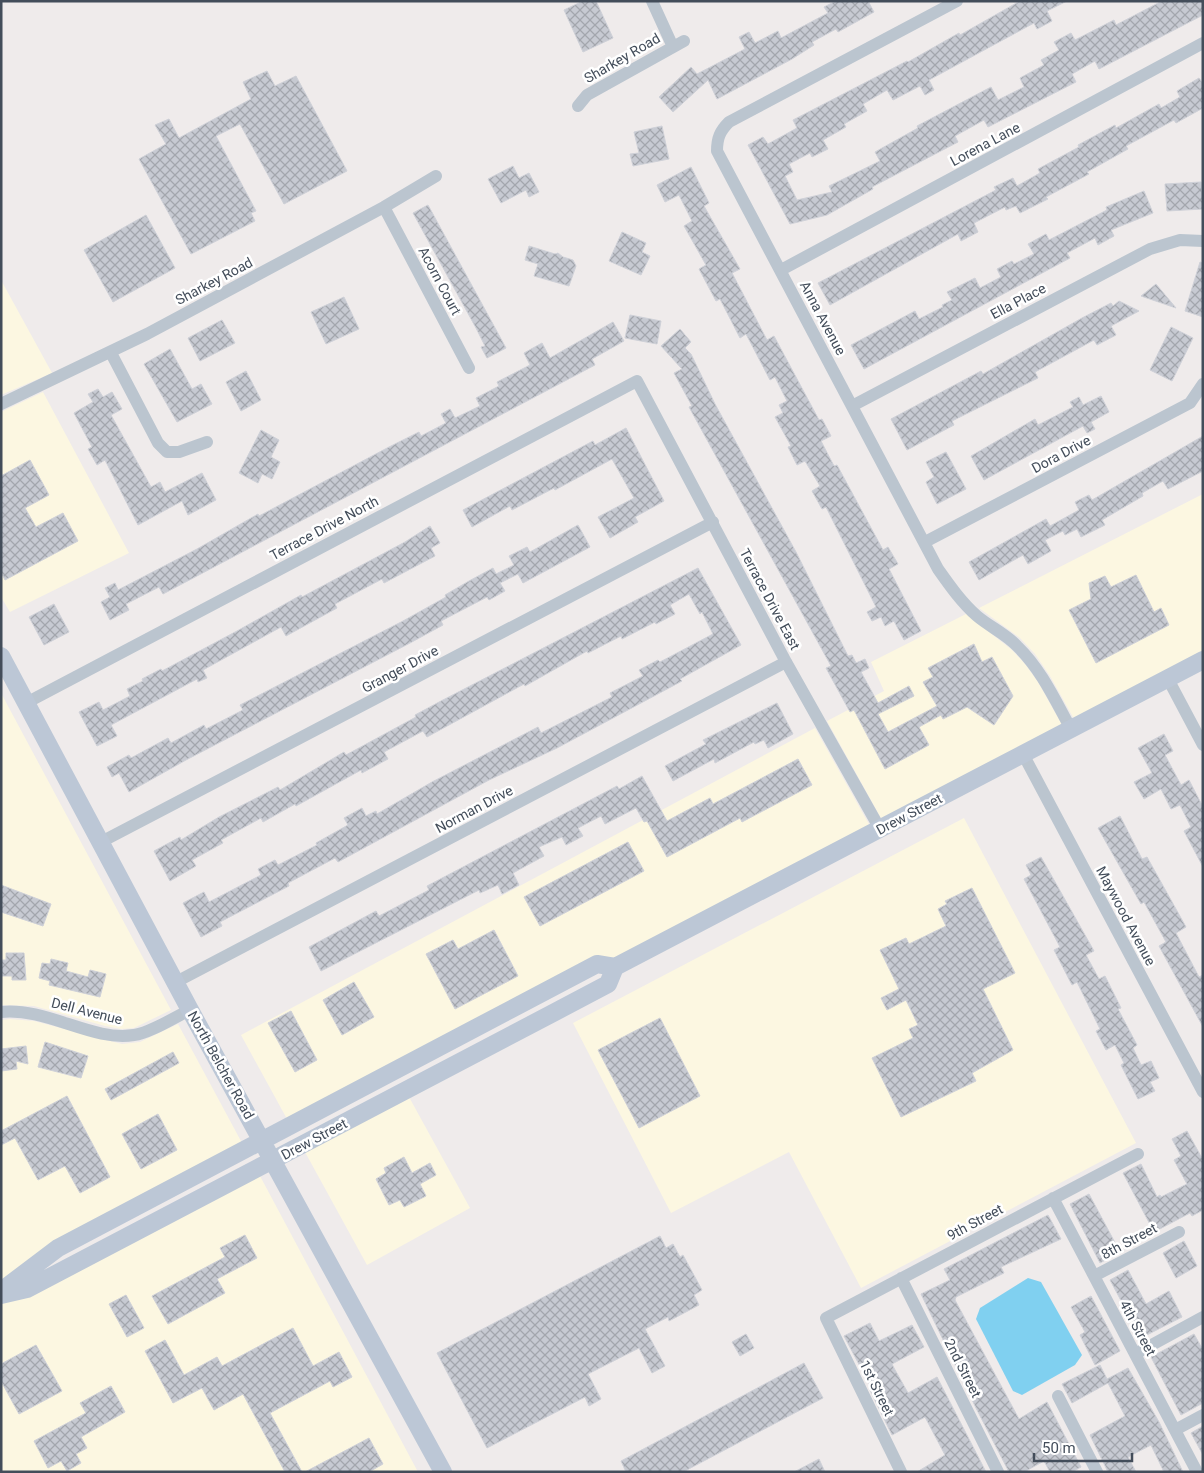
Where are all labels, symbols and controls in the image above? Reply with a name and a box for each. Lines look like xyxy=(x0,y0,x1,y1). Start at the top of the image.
street label: Sharkey Road xyxy=(581,30,663,86)
street label: Lorena Lane xyxy=(947,119,1023,169)
street label: Acorn Court xyxy=(415,244,465,318)
street label: Sharkey Road xyxy=(173,254,255,308)
street label: Anna Avenue xyxy=(797,278,849,358)
street label: Ella Place xyxy=(988,280,1048,322)
street label: Dora Drive xyxy=(1029,432,1093,476)
street label: Terrace Drive North xyxy=(267,493,381,563)
street label: Terrace Drive East xyxy=(737,546,804,653)
street label: Granger Drive xyxy=(359,642,441,696)
street label: Norman Drive xyxy=(433,782,515,836)
street label: Drew Street xyxy=(873,790,945,838)
street label: Maywood Avenue xyxy=(1093,864,1159,968)
street label: Dell Avenue xyxy=(50,994,124,1028)
street label: North Belcher Road xyxy=(185,1008,257,1122)
street label: Drew Street xyxy=(278,1115,350,1163)
street label: 9th Street xyxy=(945,1201,1006,1243)
street label: 8th Street xyxy=(1099,1220,1160,1262)
street label: 4th Street xyxy=(1117,1298,1159,1359)
street label: 2nd Street xyxy=(941,1336,985,1400)
street label: 1st Street xyxy=(857,1357,898,1419)
scale bar xyxy=(1034,1430,1132,1462)
text: 50 m xyxy=(1042,1439,1076,1457)

